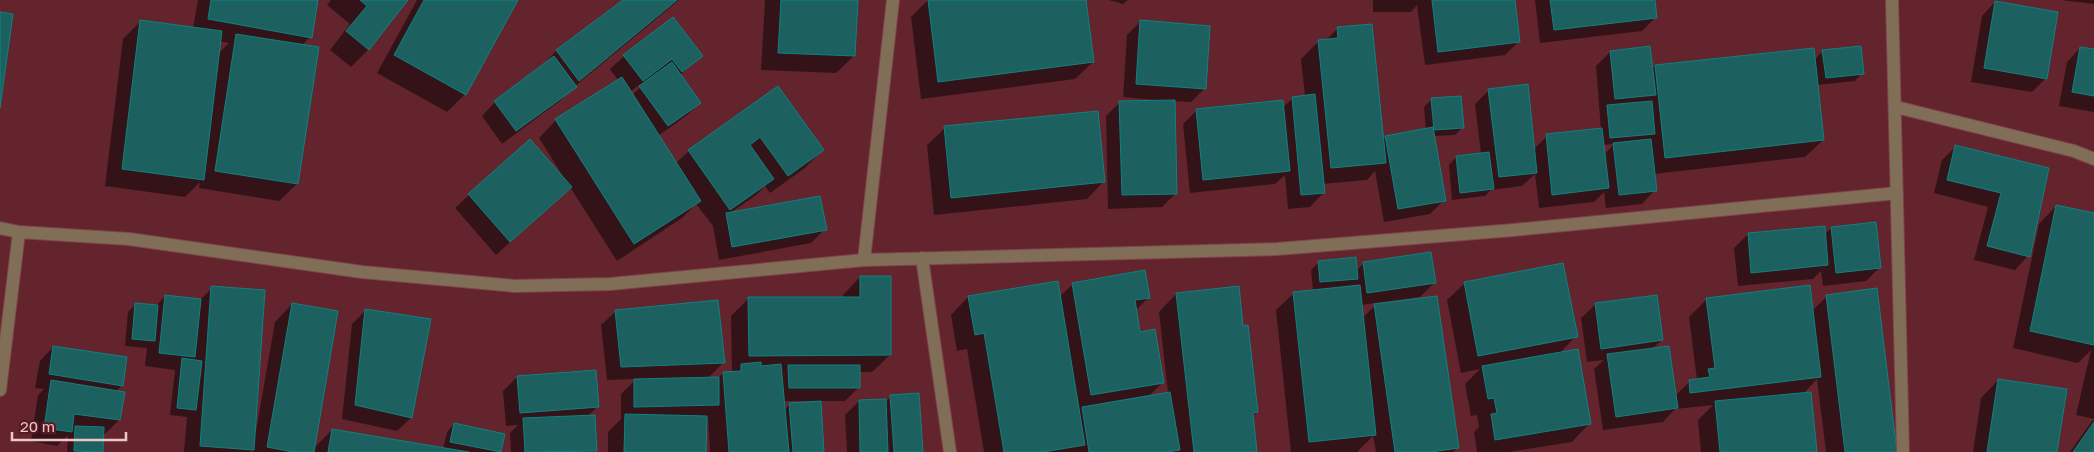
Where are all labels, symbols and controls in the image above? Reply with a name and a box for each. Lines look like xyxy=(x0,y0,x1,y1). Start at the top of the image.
scale bar xyxy=(12,410,126,442)
text: 20 m xyxy=(20,417,55,435)

